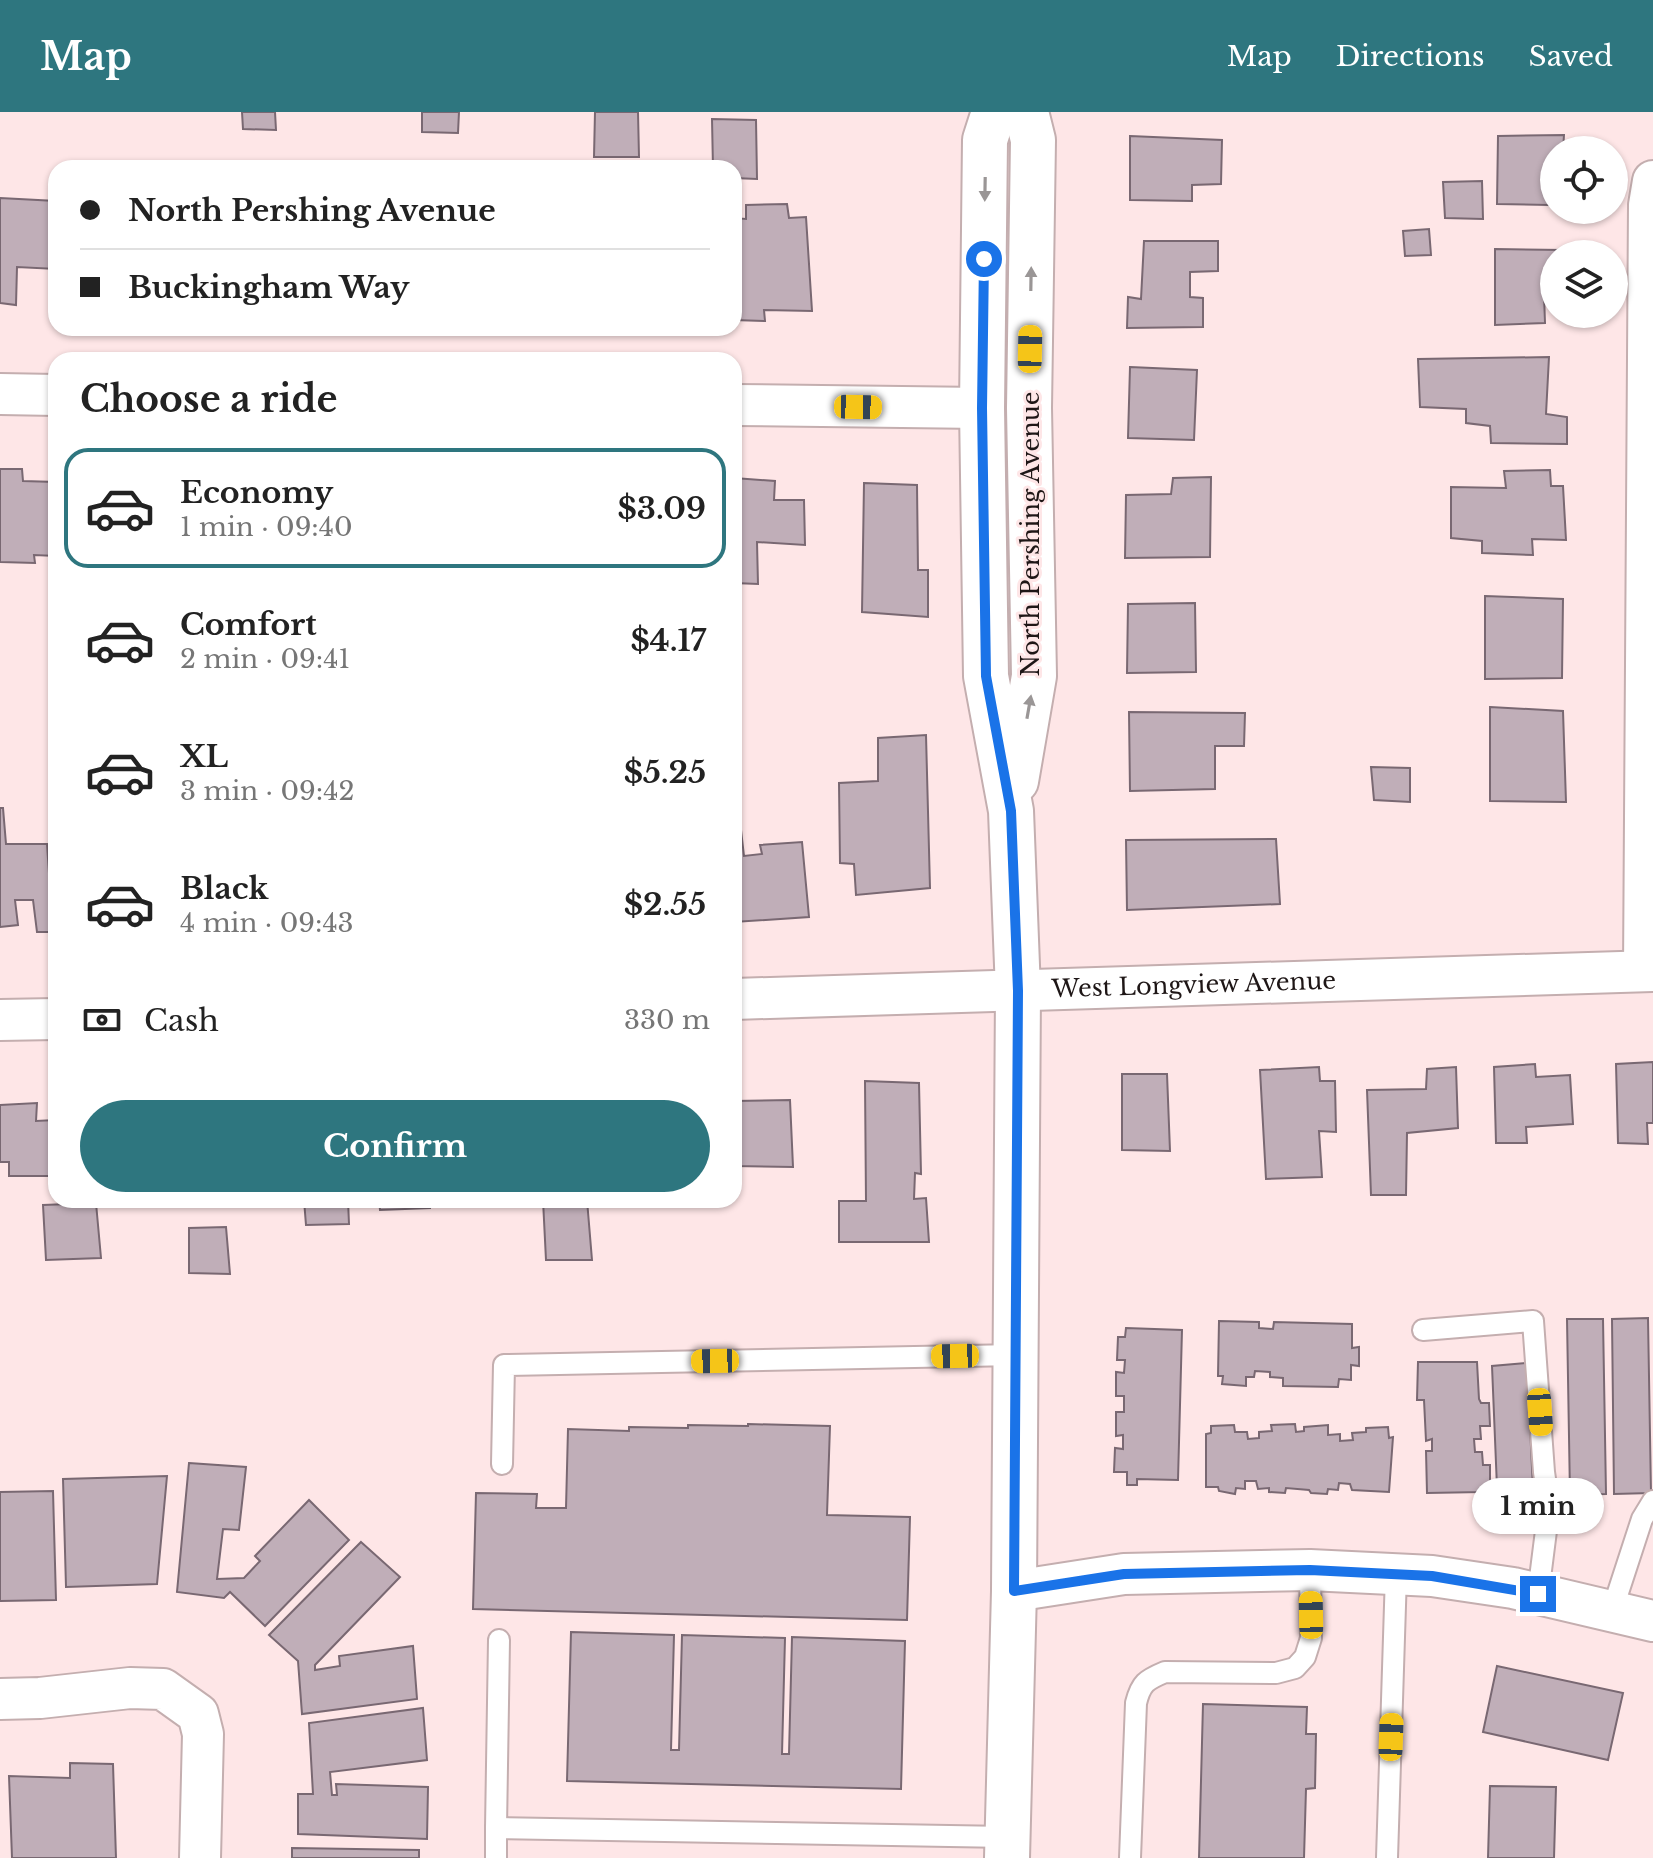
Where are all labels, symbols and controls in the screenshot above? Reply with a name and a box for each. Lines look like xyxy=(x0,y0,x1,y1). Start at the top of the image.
text: Map xyxy=(40,33,132,80)
text: Map xyxy=(1227,39,1292,74)
text: Directions xyxy=(1336,39,1485,74)
text: Saved xyxy=(1529,39,1613,74)
map controls xyxy=(1540,136,1628,328)
button: locate xyxy=(1540,136,1628,224)
one-way arrow xyxy=(978,177,991,202)
text: North Pershing Avenue xyxy=(128,192,496,229)
button: layers xyxy=(1540,240,1628,328)
route start xyxy=(966,241,1002,277)
one-way arrow xyxy=(1025,266,1037,291)
text: Buckingham Way xyxy=(128,269,409,306)
car xyxy=(1018,325,1042,373)
text: Choose a ride xyxy=(80,377,337,422)
street label: North Pershing Avenue xyxy=(1016,391,1045,677)
car xyxy=(834,395,882,419)
icon: car xyxy=(84,472,156,544)
text: Economy xyxy=(180,474,333,511)
text: $3.09 xyxy=(618,490,706,527)
text: 1 min · 09:40 xyxy=(180,511,353,543)
icon: car xyxy=(84,604,156,676)
text: Comfort xyxy=(180,606,317,643)
text: $4.17 xyxy=(630,622,706,659)
text: 2 min · 09:41 xyxy=(180,643,350,675)
one-way arrow xyxy=(1023,694,1036,719)
icon: car xyxy=(84,736,156,808)
text: XL xyxy=(180,738,228,775)
text: $5.25 xyxy=(624,754,706,791)
text: 3 min · 09:42 xyxy=(180,775,354,807)
icon: car xyxy=(84,868,156,940)
text: Black xyxy=(180,870,268,907)
text: $2.55 xyxy=(624,886,706,923)
text: 4 min · 09:43 xyxy=(180,907,354,939)
street label: West Longview Avenue xyxy=(1050,966,1336,1003)
icon: cash xyxy=(80,998,124,1042)
text: Cash xyxy=(144,1002,219,1039)
text: 330 m xyxy=(624,1004,710,1036)
button: Confirm xyxy=(80,1100,710,1192)
car xyxy=(931,1344,979,1368)
car xyxy=(691,1349,739,1373)
car xyxy=(1526,1387,1554,1437)
callout: 1 min xyxy=(1472,1478,1604,1534)
text: 1 min xyxy=(1500,1490,1576,1522)
route end xyxy=(1520,1576,1556,1612)
car xyxy=(1299,1591,1323,1639)
car xyxy=(1378,1713,1404,1761)

